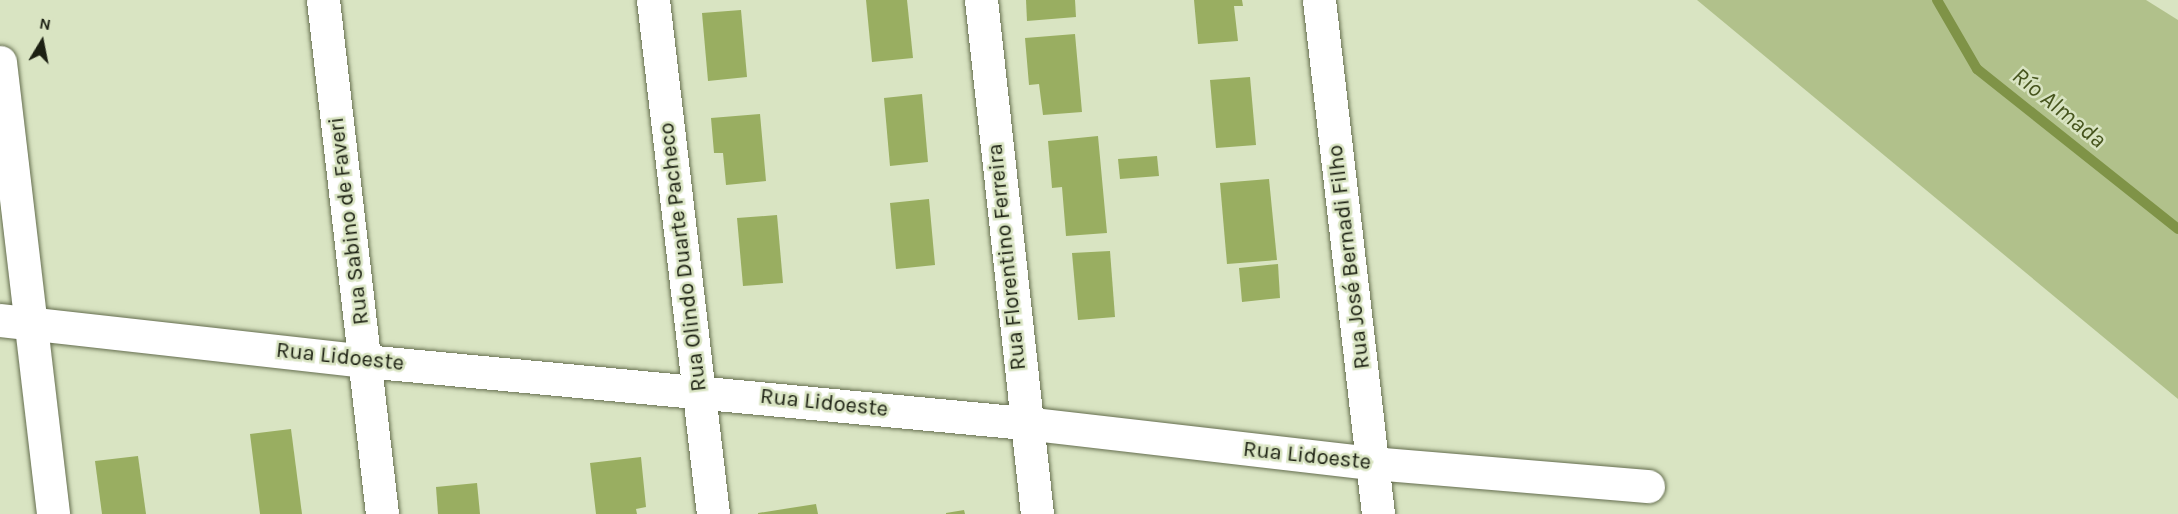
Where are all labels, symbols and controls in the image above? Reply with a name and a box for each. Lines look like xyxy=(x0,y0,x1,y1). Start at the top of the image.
north arrow xyxy=(12,12,72,72)
text: N xyxy=(38,13,53,34)
water label: Río Almada xyxy=(2006,61,2112,155)
street label: Rua Sabino de Faveri xyxy=(323,116,375,326)
street label: Rua Olindo Duarte Pacheco xyxy=(653,121,713,393)
street label: Rua Florentino Ferreira xyxy=(982,142,1032,372)
street label: Rua José Bernadi Filho xyxy=(1322,143,1376,371)
street label: Rua Lidoeste xyxy=(275,337,405,377)
street label: Rua Lidoeste xyxy=(759,383,889,423)
street label: Rua Lidoeste xyxy=(1242,436,1372,476)

